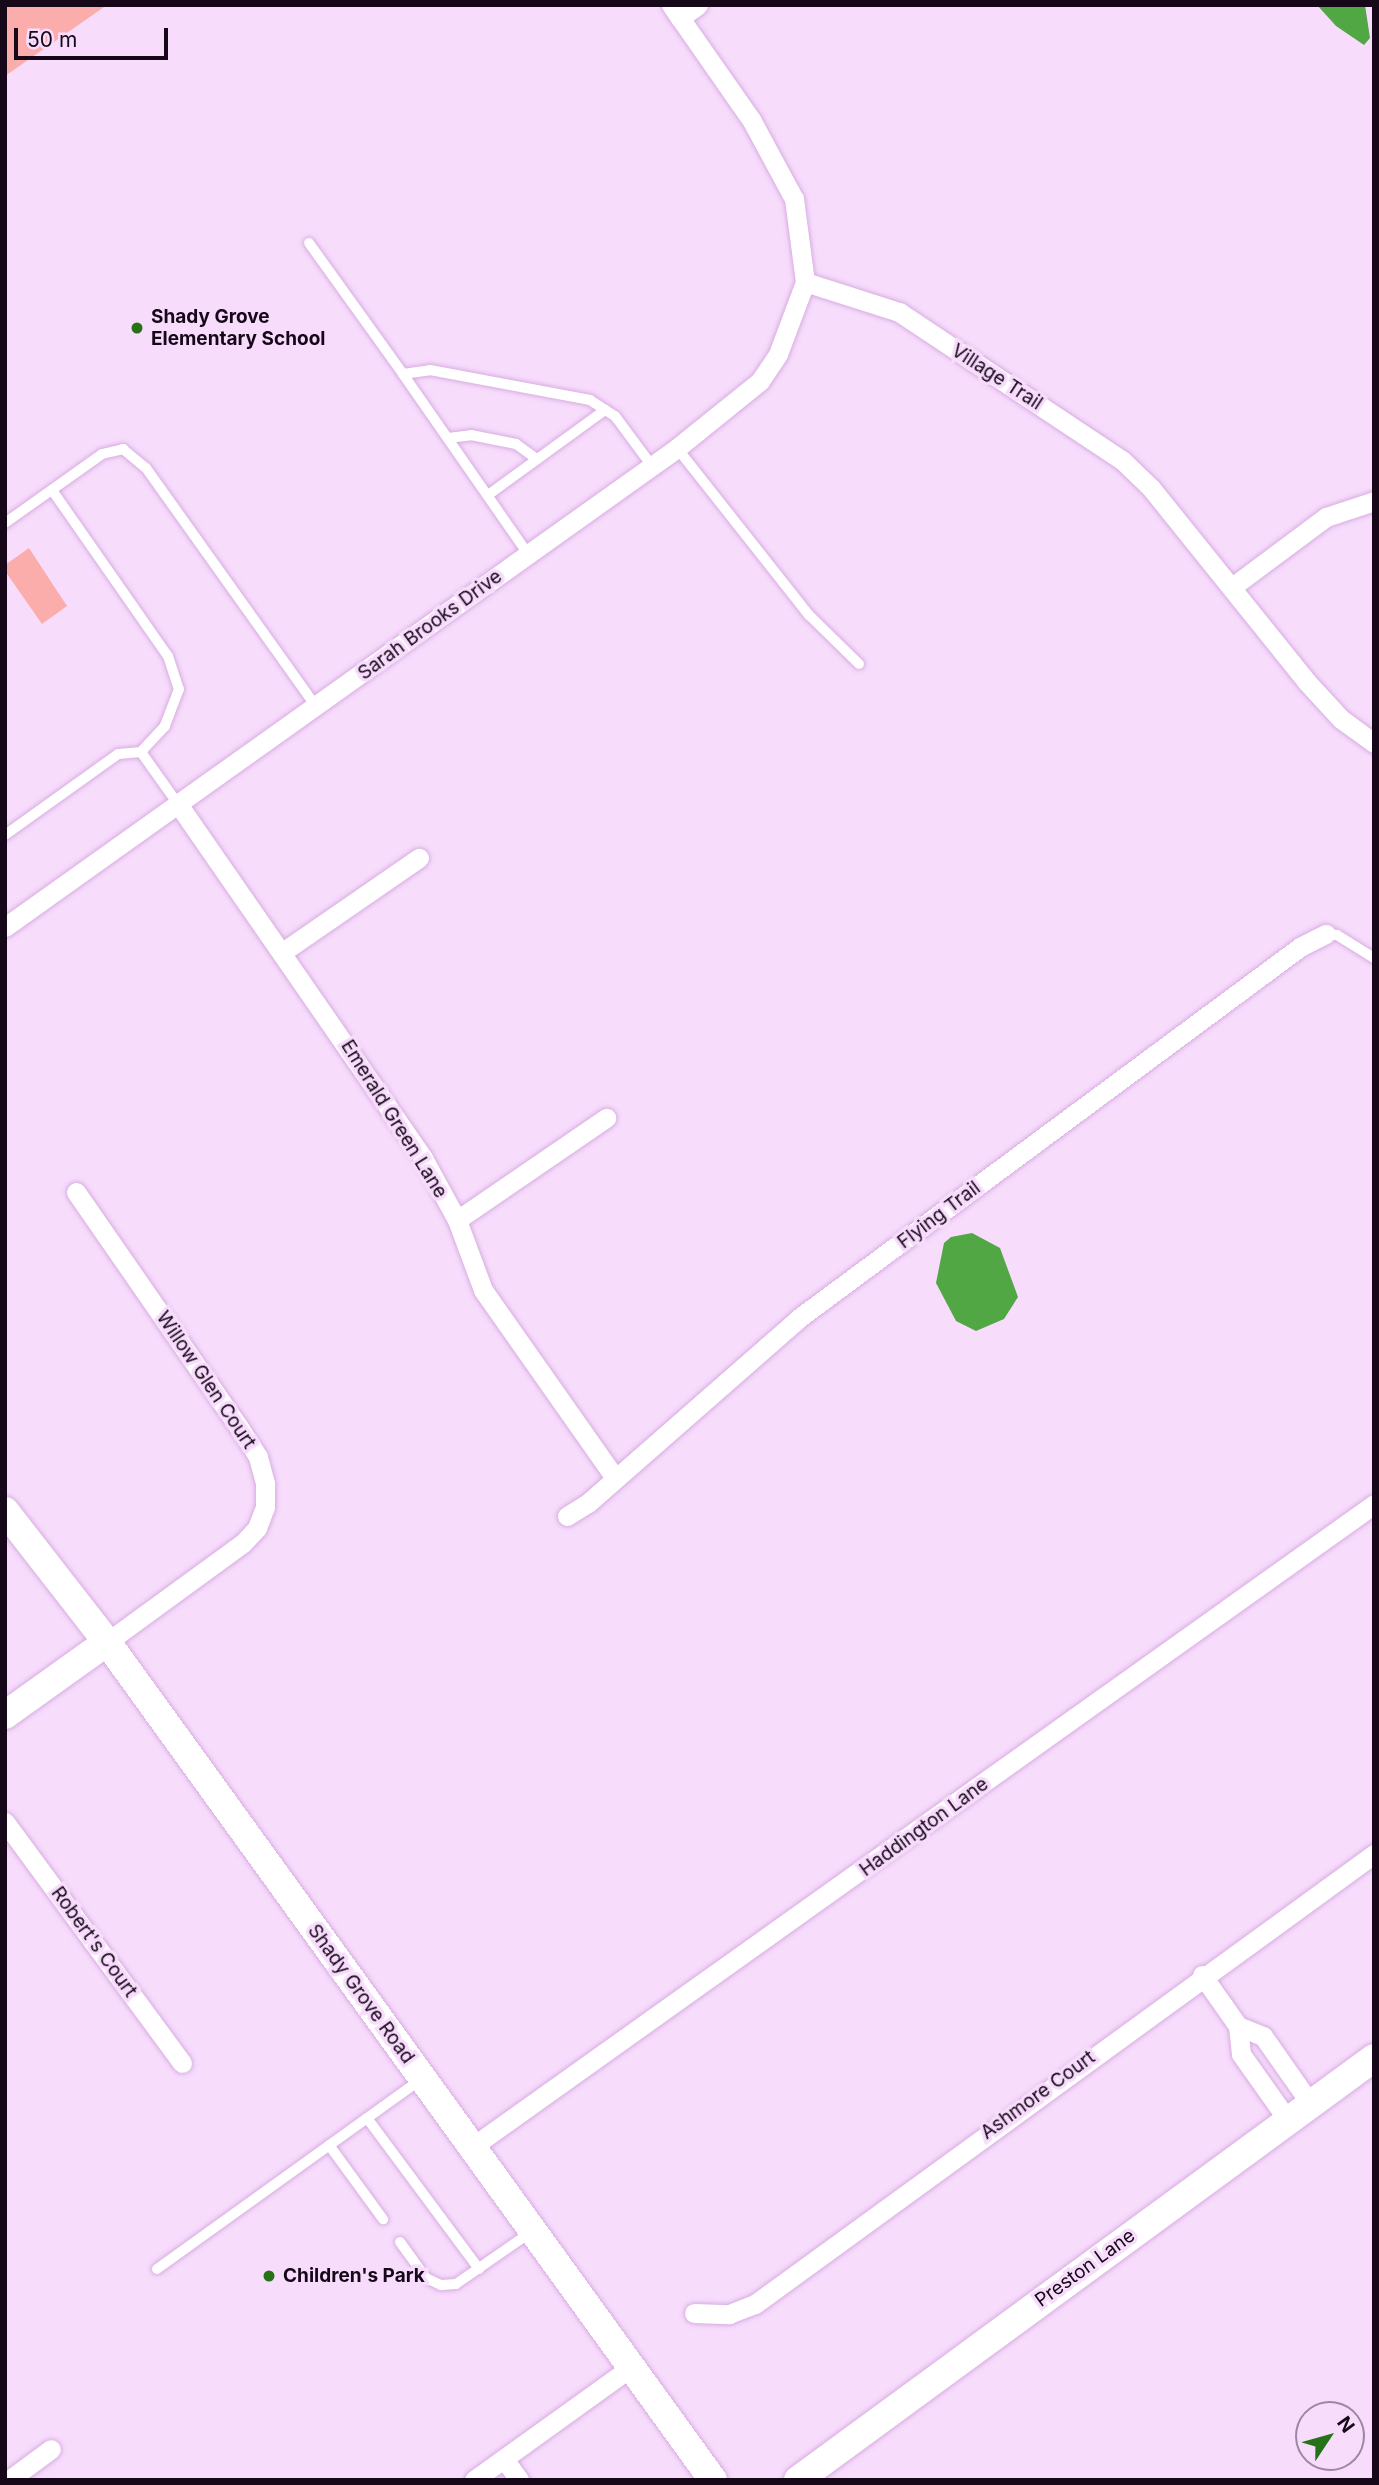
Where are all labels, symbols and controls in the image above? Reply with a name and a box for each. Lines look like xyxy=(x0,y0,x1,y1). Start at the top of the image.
scale bar xyxy=(18,14,172,58)
text: 50 m xyxy=(27,27,77,52)
place label: Shady Grove Elementary School xyxy=(151,306,325,350)
marker: Shady Grove Elementary School xyxy=(129,320,145,336)
street label: Village Trail xyxy=(947,339,1047,415)
street label: Sarah Brooks Drive xyxy=(354,565,506,685)
street label: Emerald Green Lane xyxy=(336,1036,452,1202)
street label: Flying Trail xyxy=(893,1177,985,1253)
street label: Willow Glen Court xyxy=(152,1307,260,1453)
street label: Haddington Lane xyxy=(855,1773,993,1881)
street label: Robert's Court xyxy=(46,1882,142,2002)
street label: Shady Grove Road xyxy=(303,1920,419,2068)
street label: Ashmore Court xyxy=(976,2046,1100,2144)
street label: Preston Lane xyxy=(1031,2224,1139,2312)
place label: Children's Park xyxy=(283,2265,425,2287)
marker: Children's Park xyxy=(261,2268,277,2284)
north arrow xyxy=(1295,2401,1365,2471)
text: N xyxy=(1332,2412,1359,2437)

